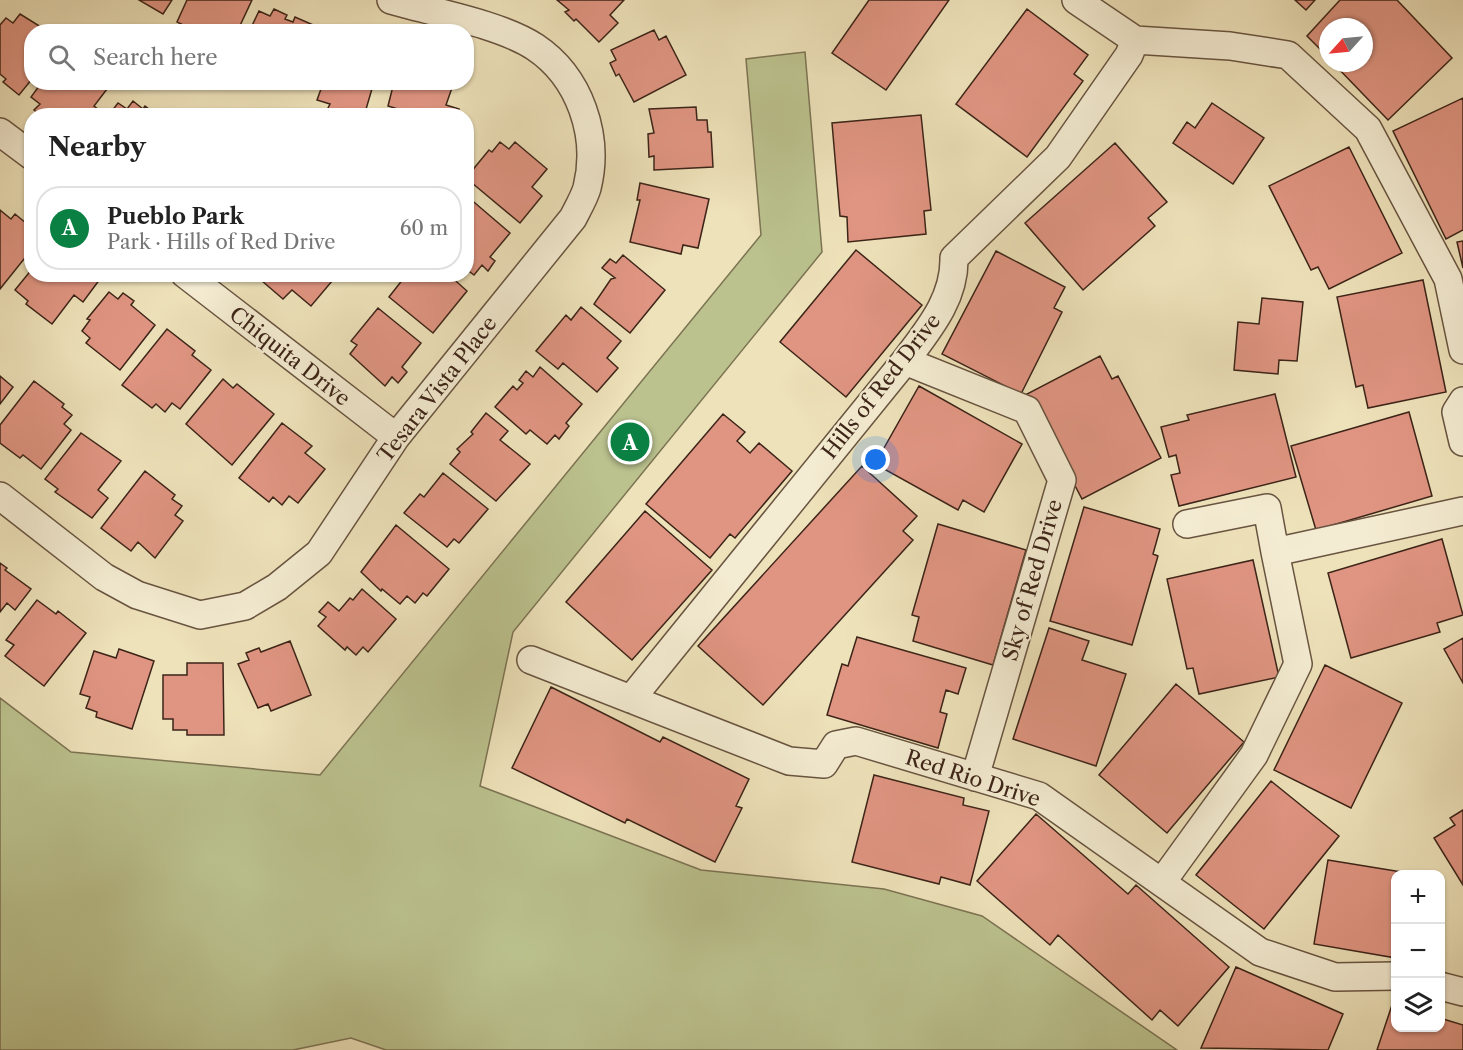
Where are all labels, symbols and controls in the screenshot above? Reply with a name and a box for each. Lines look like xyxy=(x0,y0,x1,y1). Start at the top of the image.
north arrow xyxy=(1319,18,1373,72)
search box xyxy=(24,24,474,90)
icon: search xyxy=(45,41,78,74)
text: Search here xyxy=(93,44,218,71)
text: Nearby xyxy=(48,131,146,163)
text: Pueblo Park xyxy=(107,203,244,230)
text: A xyxy=(62,216,77,240)
text: 60 m xyxy=(400,216,448,240)
text: Park · Hills of Red Drive xyxy=(107,230,335,254)
street label: Chiquita Drive xyxy=(225,301,355,411)
street label: Hills of Red Drive xyxy=(817,308,945,464)
street label: Tesara Vista Place xyxy=(372,311,502,467)
pin: A xyxy=(610,420,650,464)
your location xyxy=(861,445,890,474)
street label: Sky of Red Drive xyxy=(997,496,1067,664)
street label: Red Rio Drive xyxy=(902,744,1044,812)
map controls xyxy=(1391,870,1445,1032)
button: + xyxy=(1391,870,1445,924)
button: − xyxy=(1391,924,1445,978)
button: layers xyxy=(1391,978,1445,1032)

